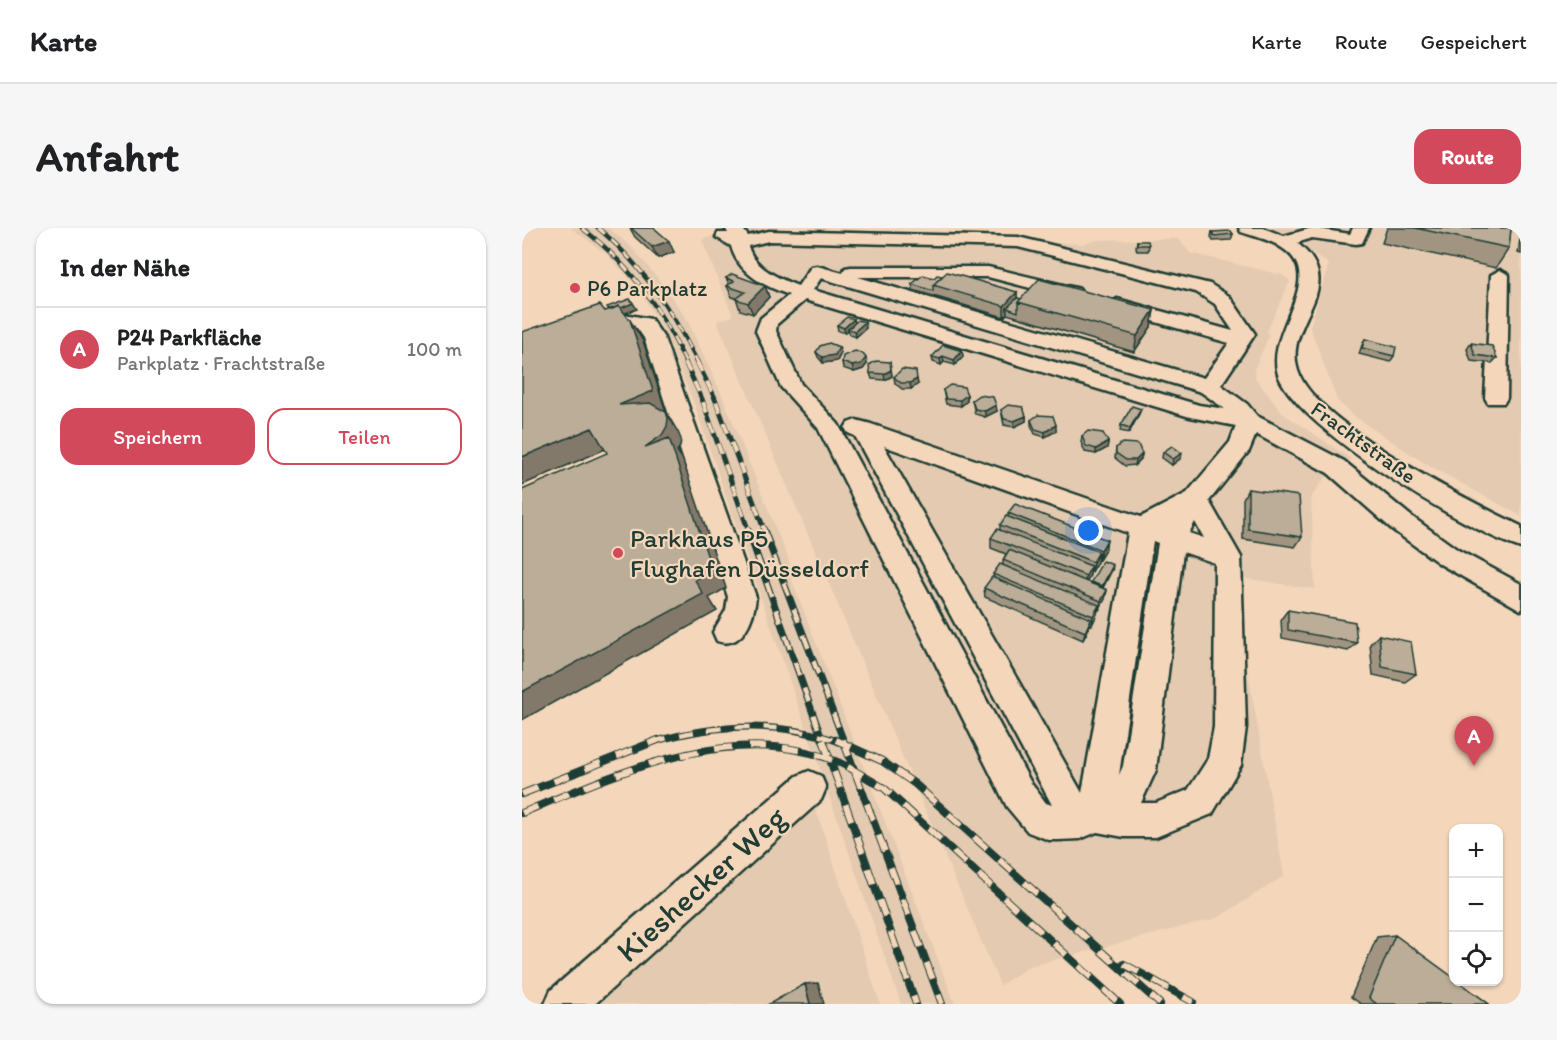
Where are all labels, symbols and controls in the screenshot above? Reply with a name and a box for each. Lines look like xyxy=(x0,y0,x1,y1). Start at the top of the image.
text: Karte xyxy=(30,24,97,58)
text: Karte xyxy=(1251,29,1302,54)
text: Route xyxy=(1335,29,1388,54)
text: Gespeichert xyxy=(1421,29,1527,54)
button: Route xyxy=(1414,129,1521,184)
text: Anfahrt xyxy=(36,131,179,182)
text: In der Nähe xyxy=(60,251,190,283)
place label: P6 Parkplatz xyxy=(587,275,707,302)
marker: P6 Parkplatz xyxy=(568,281,582,295)
text: P24 Parkfläche xyxy=(117,324,262,351)
text: A xyxy=(73,337,86,361)
text: 100 m xyxy=(407,337,462,361)
text: Parkplatz · Frachtstraße xyxy=(117,351,325,375)
street label: Frachtstraße xyxy=(1306,395,1422,490)
button: Speichern xyxy=(60,408,255,465)
button: Teilen xyxy=(267,408,462,465)
your location xyxy=(1074,516,1103,545)
place label: Parkhaus P5 Flughafen Düsseldorf xyxy=(630,522,869,584)
marker: Parkhaus P5 Flughafen Düsseldorf xyxy=(611,546,625,560)
pin: A xyxy=(1454,716,1494,766)
street label: Kieshecker Weg xyxy=(609,798,794,970)
map controls xyxy=(1449,824,1503,986)
button: + xyxy=(1449,824,1503,878)
button: − xyxy=(1449,878,1503,932)
button: locate xyxy=(1449,932,1503,986)

